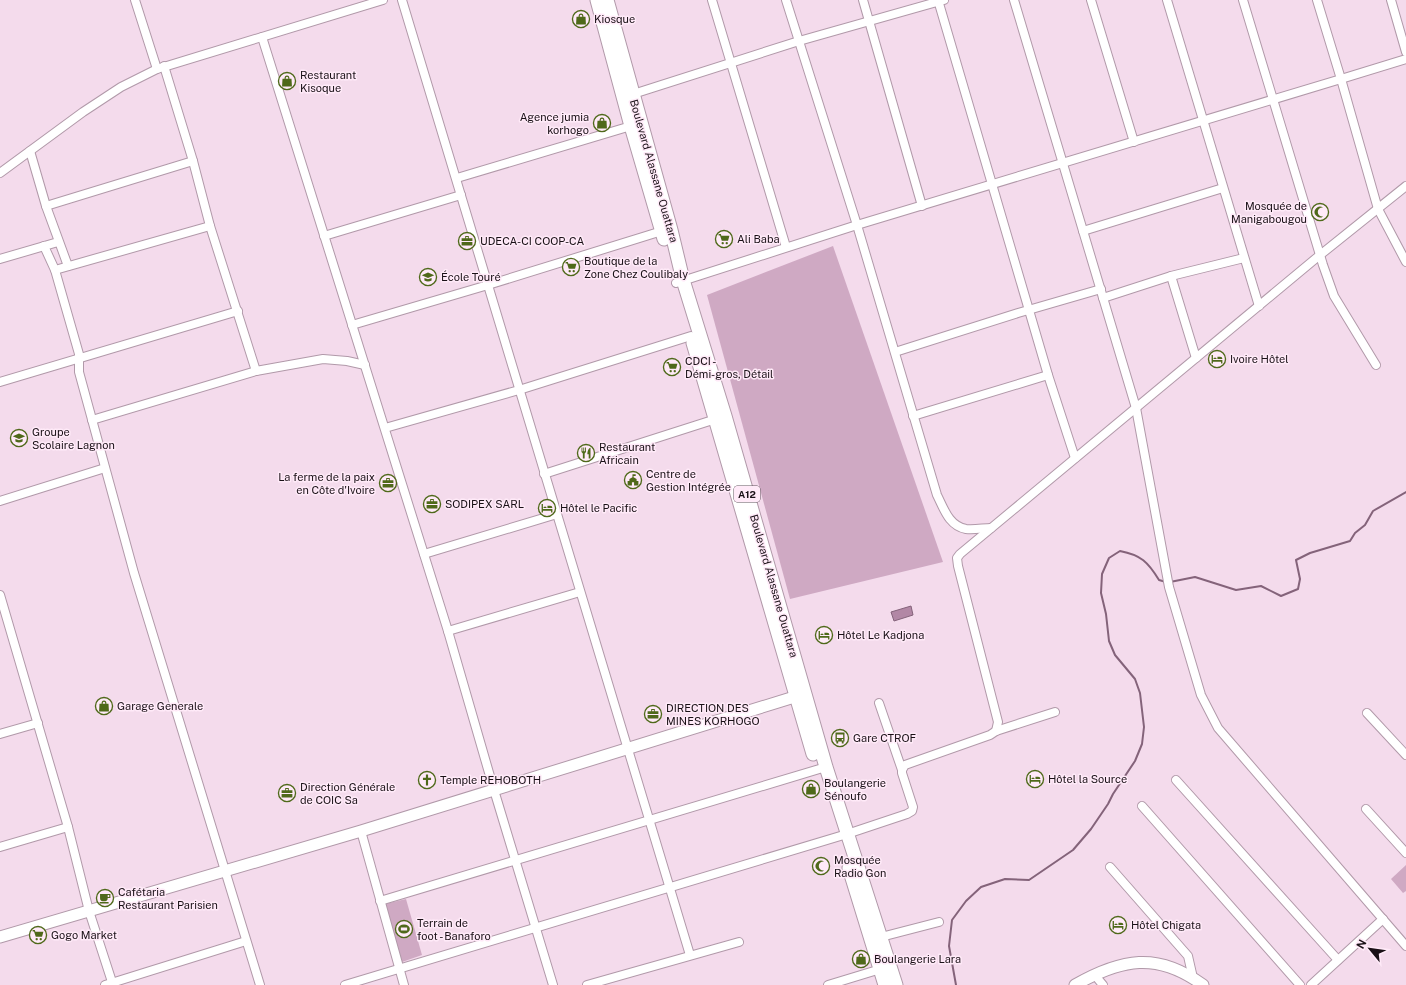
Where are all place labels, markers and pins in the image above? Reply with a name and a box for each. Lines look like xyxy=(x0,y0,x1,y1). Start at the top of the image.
shop icon: Kiosque xyxy=(571,9,591,29)
place label: Kiosque xyxy=(594,13,635,25)
place label: Restaurant Kisoque xyxy=(300,69,356,94)
shop icon: Restaurant Kisoque xyxy=(277,71,297,91)
place label: Agence jumia korhogo xyxy=(520,111,589,136)
shop icon: Agence jumia korhogo xyxy=(592,113,612,133)
place label: Mosquée de Manigabougou xyxy=(1231,200,1307,225)
mosque icon: Mosquée de Manigabougou xyxy=(1310,202,1330,222)
supermarket icon: Ali Baba xyxy=(714,229,734,249)
office icon: UDECA-CI COOP-CA xyxy=(457,231,477,251)
place label: Ali Baba xyxy=(737,233,780,245)
place label: UDECA-CI COOP-CA xyxy=(480,235,585,247)
place label: Boutique de la Zone Chez Coulibaly xyxy=(584,255,688,280)
supermarket icon: Boutique de la Zone Chez Coulibaly xyxy=(561,257,581,277)
school or university icon: École Touré xyxy=(418,267,438,287)
place label: École Touré xyxy=(441,270,501,283)
hotel icon: Ivoire Hôtel xyxy=(1207,349,1227,369)
place label: Ivoire Hôtel xyxy=(1230,353,1289,365)
place label: CDCI - Démi-gros, Détail xyxy=(685,355,773,380)
supermarket icon: CDCI - Démi-gros, Détail xyxy=(662,357,682,377)
place label: Groupe Scolaire Lagnon xyxy=(32,426,115,451)
school or university icon: Groupe Scolaire Lagnon xyxy=(9,428,29,448)
place label: Restaurant Africain xyxy=(599,441,655,466)
restaurant icon: Restaurant Africain xyxy=(576,443,596,463)
place label: Centre de Gestion Intégrée xyxy=(646,468,731,493)
public building icon: Centre de Gestion Intégrée xyxy=(623,470,643,490)
place label: La ferme de la paix en Côte d'Ivoire xyxy=(278,471,375,496)
office icon: La ferme de la paix en Côte d'Ivoire xyxy=(378,473,398,493)
office icon: SODIPEX SARL xyxy=(422,494,442,514)
place label: SODIPEX SARL xyxy=(445,498,524,510)
hotel icon: Hôtel le Pacific xyxy=(537,498,557,518)
place label: Hôtel le Pacific xyxy=(560,502,637,514)
hotel icon: Hôtel Le Kadjona xyxy=(814,625,834,645)
place label: Hôtel Le Kadjona xyxy=(837,629,924,641)
shop icon: Garage Generale xyxy=(94,696,114,716)
place label: Garage Generale xyxy=(117,700,203,712)
place label: DIRECTION DES MINES KORHOGO xyxy=(666,702,760,727)
office icon: DIRECTION DES MINES KORHOGO xyxy=(643,704,663,724)
bus stop icon: Gare CTROF xyxy=(830,728,850,748)
place label: Gare CTROF xyxy=(853,732,916,744)
hotel icon: Hôtel la Source xyxy=(1025,769,1045,789)
church icon: Temple REHOBOTH xyxy=(417,770,437,790)
place label: Hôtel la Source xyxy=(1048,773,1127,785)
place label: Temple REHOBOTH xyxy=(440,774,541,786)
place label: Boulangerie Sénoufo xyxy=(824,777,886,802)
shop icon: Boulangerie Sénoufo xyxy=(801,779,821,799)
place label: Direction Générale de COIC Sa xyxy=(300,781,395,806)
office icon: Direction Générale de COIC Sa xyxy=(277,783,297,803)
place label: Mosquée Radio Gon xyxy=(834,854,886,879)
mosque icon: Mosquée Radio Gon xyxy=(811,856,831,876)
place label: Cafétaria Restaurant Parisien xyxy=(118,886,218,911)
cafe icon: Cafétaria Restaurant Parisien xyxy=(95,888,115,908)
hotel icon: Hôtel Chigata xyxy=(1108,915,1128,935)
place label: Terrain de foot - Banaforo xyxy=(417,917,491,942)
sports icon: Terrain de foot - Banaforo xyxy=(394,919,414,939)
place label: Hôtel Chigata xyxy=(1131,919,1201,931)
supermarket icon: Gogo Market xyxy=(28,925,48,945)
place label: Gogo Market xyxy=(51,929,117,941)
shop icon: Boulangerie Lara xyxy=(851,949,871,969)
place label: Boulangerie Lara xyxy=(874,953,961,965)

